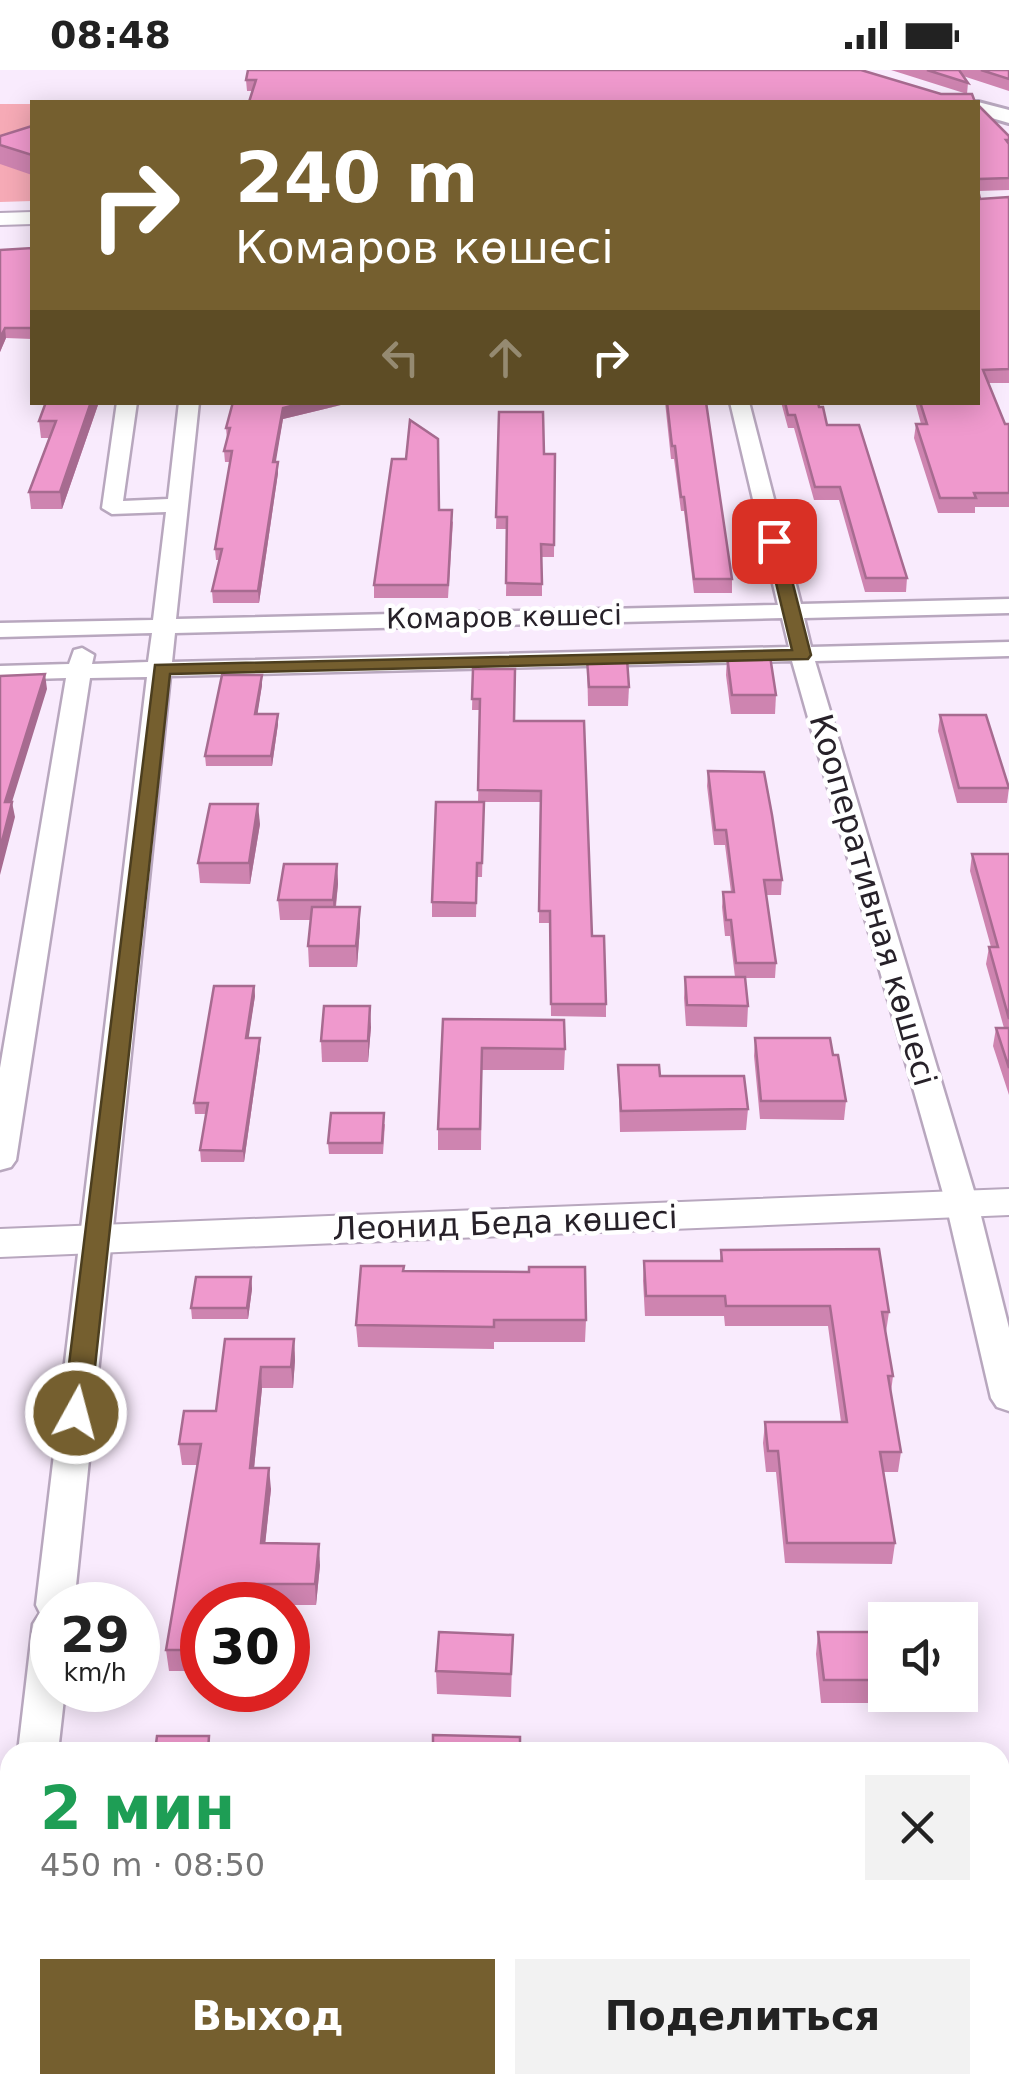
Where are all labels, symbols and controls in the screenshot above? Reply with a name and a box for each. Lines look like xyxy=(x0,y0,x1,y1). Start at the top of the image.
text: 08:48 xyxy=(50,13,171,57)
text: 240 m xyxy=(235,137,478,219)
icon: right xyxy=(70,140,200,270)
text: Комаров көшесі xyxy=(235,221,614,274)
icon: left xyxy=(373,330,428,385)
icon: ahead xyxy=(478,330,533,385)
icon: right xyxy=(583,330,638,385)
pin xyxy=(732,499,817,584)
icon: arrive xyxy=(747,514,802,569)
street label: Комаров көшесі xyxy=(386,598,622,636)
street label: Кооперативная көшесі xyxy=(802,710,944,1090)
street label: Леонид Беда көшесі xyxy=(332,1198,678,1248)
position arrow xyxy=(24,1361,128,1465)
speed limit sign: 30 xyxy=(180,1582,310,1712)
map controls xyxy=(868,1602,978,1712)
button: sound xyxy=(868,1602,978,1712)
text: 29 xyxy=(60,1606,130,1664)
text: km/h xyxy=(63,1658,127,1687)
text: 2 мин xyxy=(40,1773,235,1843)
button: close xyxy=(865,1775,970,1880)
text: 450 m · 08:50 xyxy=(40,1846,265,1884)
button: Выход xyxy=(40,1959,495,2074)
button: Поделиться xyxy=(515,1959,970,2074)

